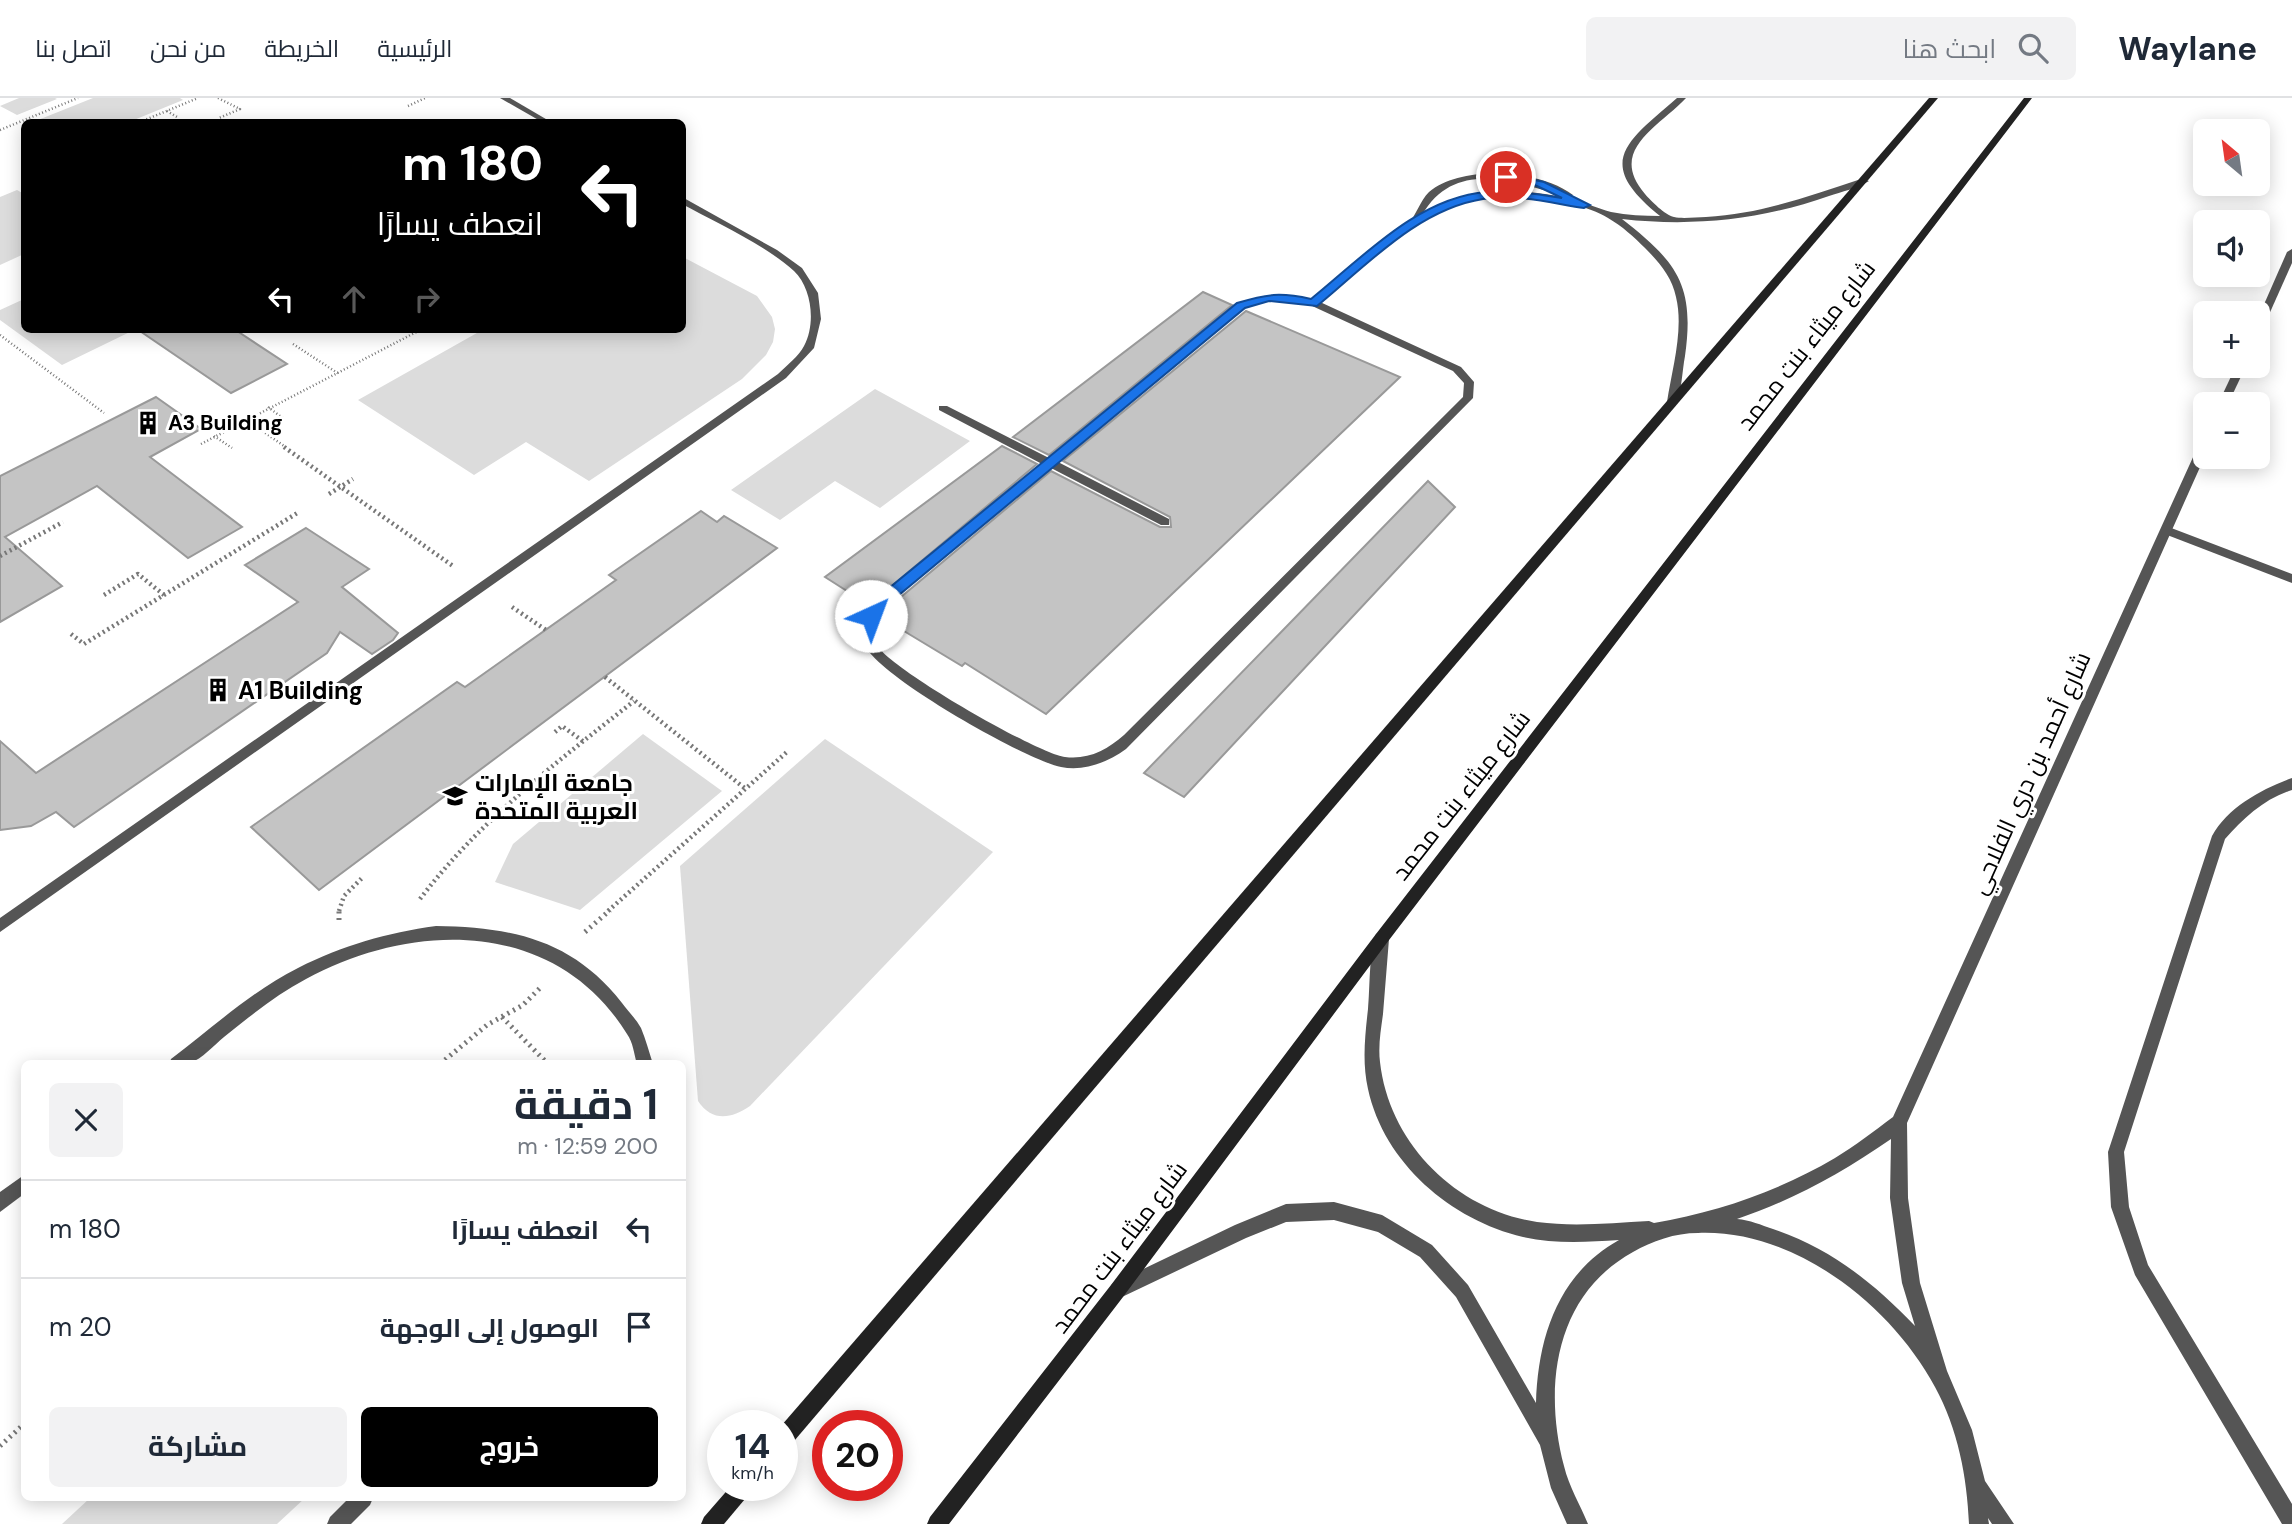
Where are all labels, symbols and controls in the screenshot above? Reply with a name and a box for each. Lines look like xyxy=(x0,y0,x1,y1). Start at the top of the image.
search box xyxy=(1586,17,2076,80)
text: Waylane xyxy=(2118,27,2257,70)
icon: search xyxy=(2014,29,2052,67)
text: ابحث هنا xyxy=(1903,32,1996,66)
text: اتصل بنا xyxy=(35,33,112,64)
text: من نحن xyxy=(150,33,226,64)
text: الخريطة xyxy=(264,33,339,64)
text: الرئيسية xyxy=(377,33,452,64)
north arrow xyxy=(2193,119,2270,196)
map controls xyxy=(2193,119,2270,469)
text: 180 m xyxy=(402,131,543,195)
icon: left xyxy=(567,147,658,238)
pin xyxy=(1476,147,1536,207)
icon: arrive xyxy=(1487,158,1525,196)
text: انعطف يسارًا xyxy=(377,203,543,245)
button: sound xyxy=(2193,210,2270,287)
street label: شارع ميثاء بنت محمد xyxy=(1730,254,1883,437)
icon: left xyxy=(262,280,300,318)
icon: ahead xyxy=(335,280,373,318)
icon: right xyxy=(408,280,446,318)
button: + xyxy=(2193,301,2270,378)
button: − xyxy=(2193,392,2270,469)
building icon: A3 Building xyxy=(134,409,162,437)
place label: A3 Building xyxy=(168,409,283,437)
position arrow xyxy=(834,579,908,653)
street label: شارع أحمد بن دري الفلاحي xyxy=(1962,647,2101,901)
place label: A1 Building xyxy=(238,675,363,706)
building icon: A1 Building xyxy=(204,676,232,704)
street label: شارع ميثاء بنت محمد xyxy=(1385,704,1538,887)
place label: جامعة الإمارات العربية المتحدة xyxy=(475,767,638,826)
school or university icon: جامعة الإمارات العربية المتحدة xyxy=(441,782,469,810)
text: 1 دقيقة xyxy=(514,1077,658,1132)
button: close xyxy=(49,1083,123,1157)
text: 200 m · 12:59 xyxy=(517,1131,658,1161)
street label: شارع ميثاء بنت محمد xyxy=(1044,1155,1195,1340)
icon: left xyxy=(620,1210,658,1248)
text: 180 m xyxy=(49,1212,121,1246)
text: انعطف يسارًا xyxy=(451,1213,599,1247)
icon: arrive xyxy=(620,1308,658,1346)
text: 20 m xyxy=(49,1310,112,1344)
text: الوصول إلى الوجهة xyxy=(380,1311,599,1345)
button: مشاركة xyxy=(49,1407,347,1487)
button: خروج xyxy=(361,1407,658,1487)
speed limit sign: 20 xyxy=(812,1410,903,1501)
text: 14 xyxy=(735,1423,770,1469)
text: km/h xyxy=(731,1461,774,1485)

